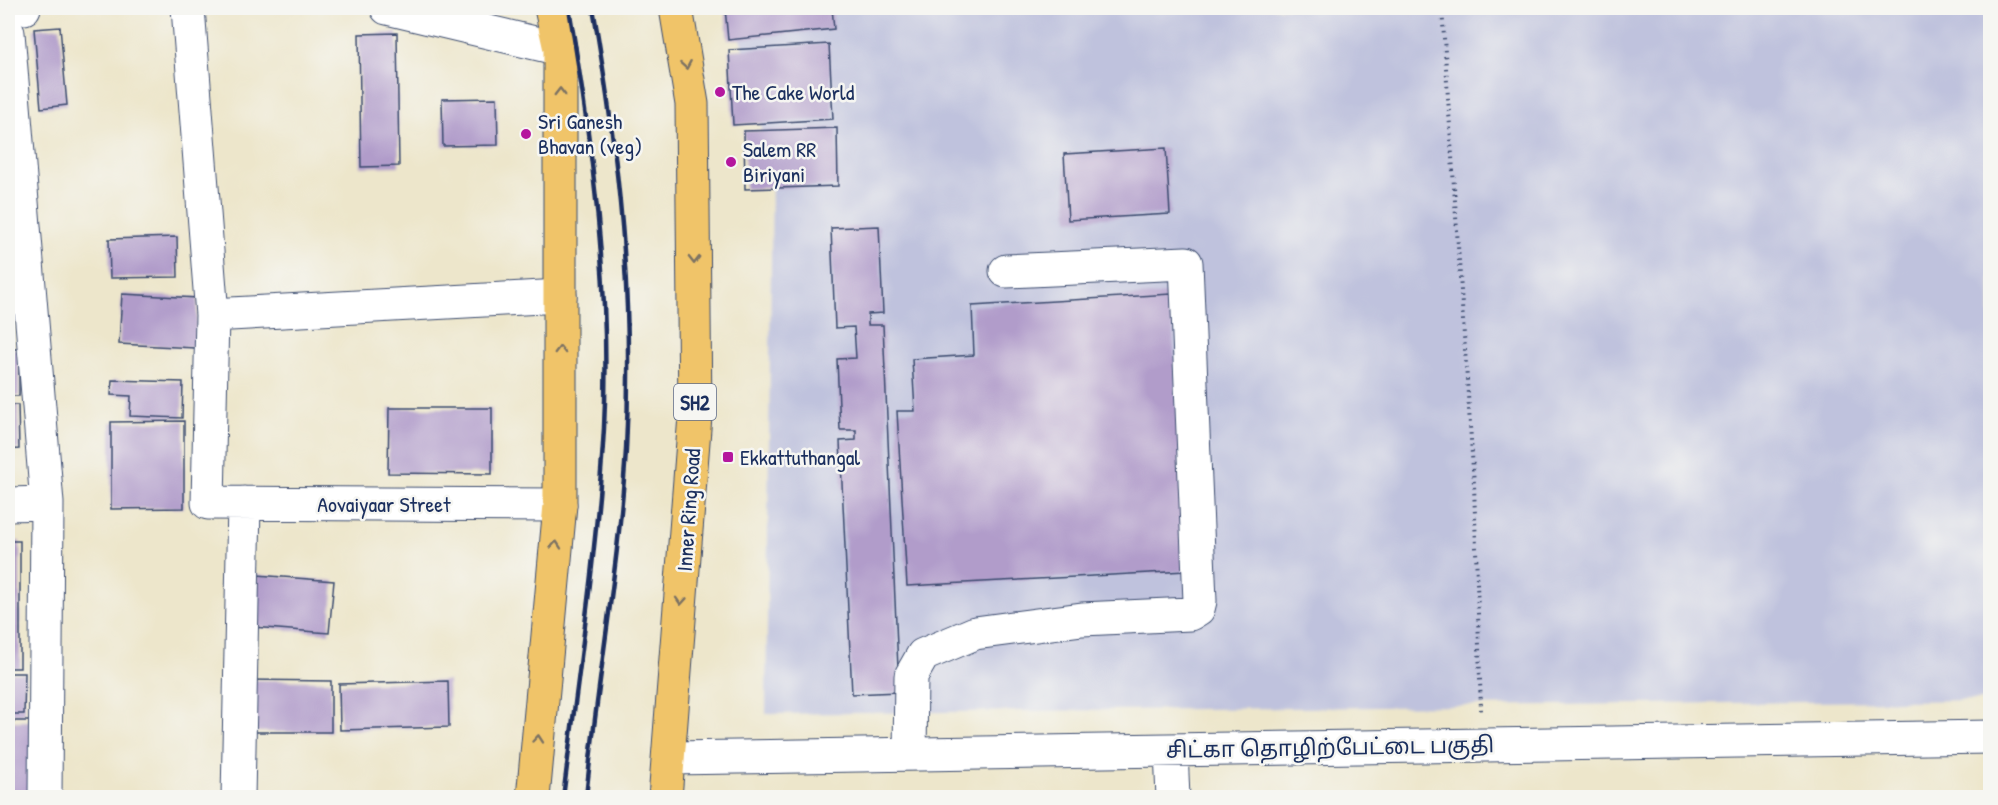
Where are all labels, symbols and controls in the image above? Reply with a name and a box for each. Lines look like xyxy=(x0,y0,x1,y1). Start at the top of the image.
one-way arrow xyxy=(679,60,692,70)
place label: The Cake World xyxy=(732,77,855,107)
marker: The Cake World xyxy=(713,85,727,99)
one-way arrow xyxy=(554,88,566,97)
place label: Sri Ganesh Bhavan (veg) xyxy=(538,106,642,161)
marker: Sri Ganesh Bhavan (veg) xyxy=(519,127,533,141)
place label: Salem RR Biriyani xyxy=(743,134,816,189)
marker: Salem RR Biriyani xyxy=(724,155,738,169)
one-way arrow xyxy=(687,255,700,264)
one-way arrow xyxy=(554,346,566,355)
road number: SH2 xyxy=(674,384,716,420)
place label: Ekkattuthangal xyxy=(740,442,860,472)
street label: Inner Ring Road xyxy=(669,447,707,572)
marker: Ekkattuthangal xyxy=(721,450,735,464)
street label: Aovaiyaar Street xyxy=(317,489,451,519)
one-way arrow xyxy=(549,541,562,550)
one-way arrow xyxy=(675,597,688,606)
street label: சிட்கா தொழிற்பேட்டை பகுதி xyxy=(1166,729,1494,765)
one-way arrow xyxy=(531,735,544,744)

